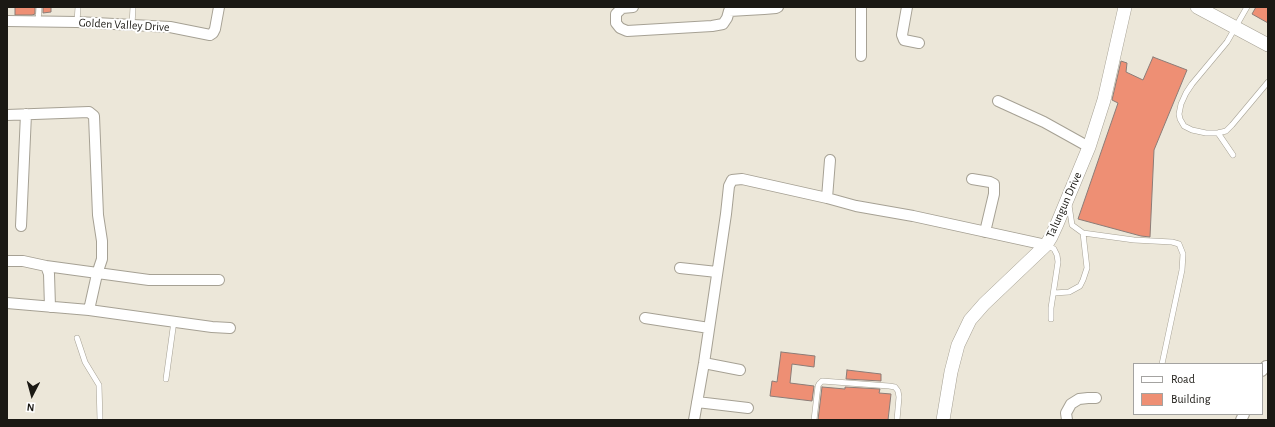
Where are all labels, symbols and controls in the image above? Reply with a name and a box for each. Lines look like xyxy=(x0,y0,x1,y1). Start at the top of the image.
street label: Golden Valley Drive xyxy=(78,15,170,35)
street label: Talungun Drive xyxy=(1043,170,1085,240)
legend xyxy=(1133,363,1263,415)
text: Road xyxy=(1171,373,1195,385)
north arrow xyxy=(12,375,52,415)
text: Building xyxy=(1171,393,1211,405)
text: N xyxy=(26,402,35,413)

